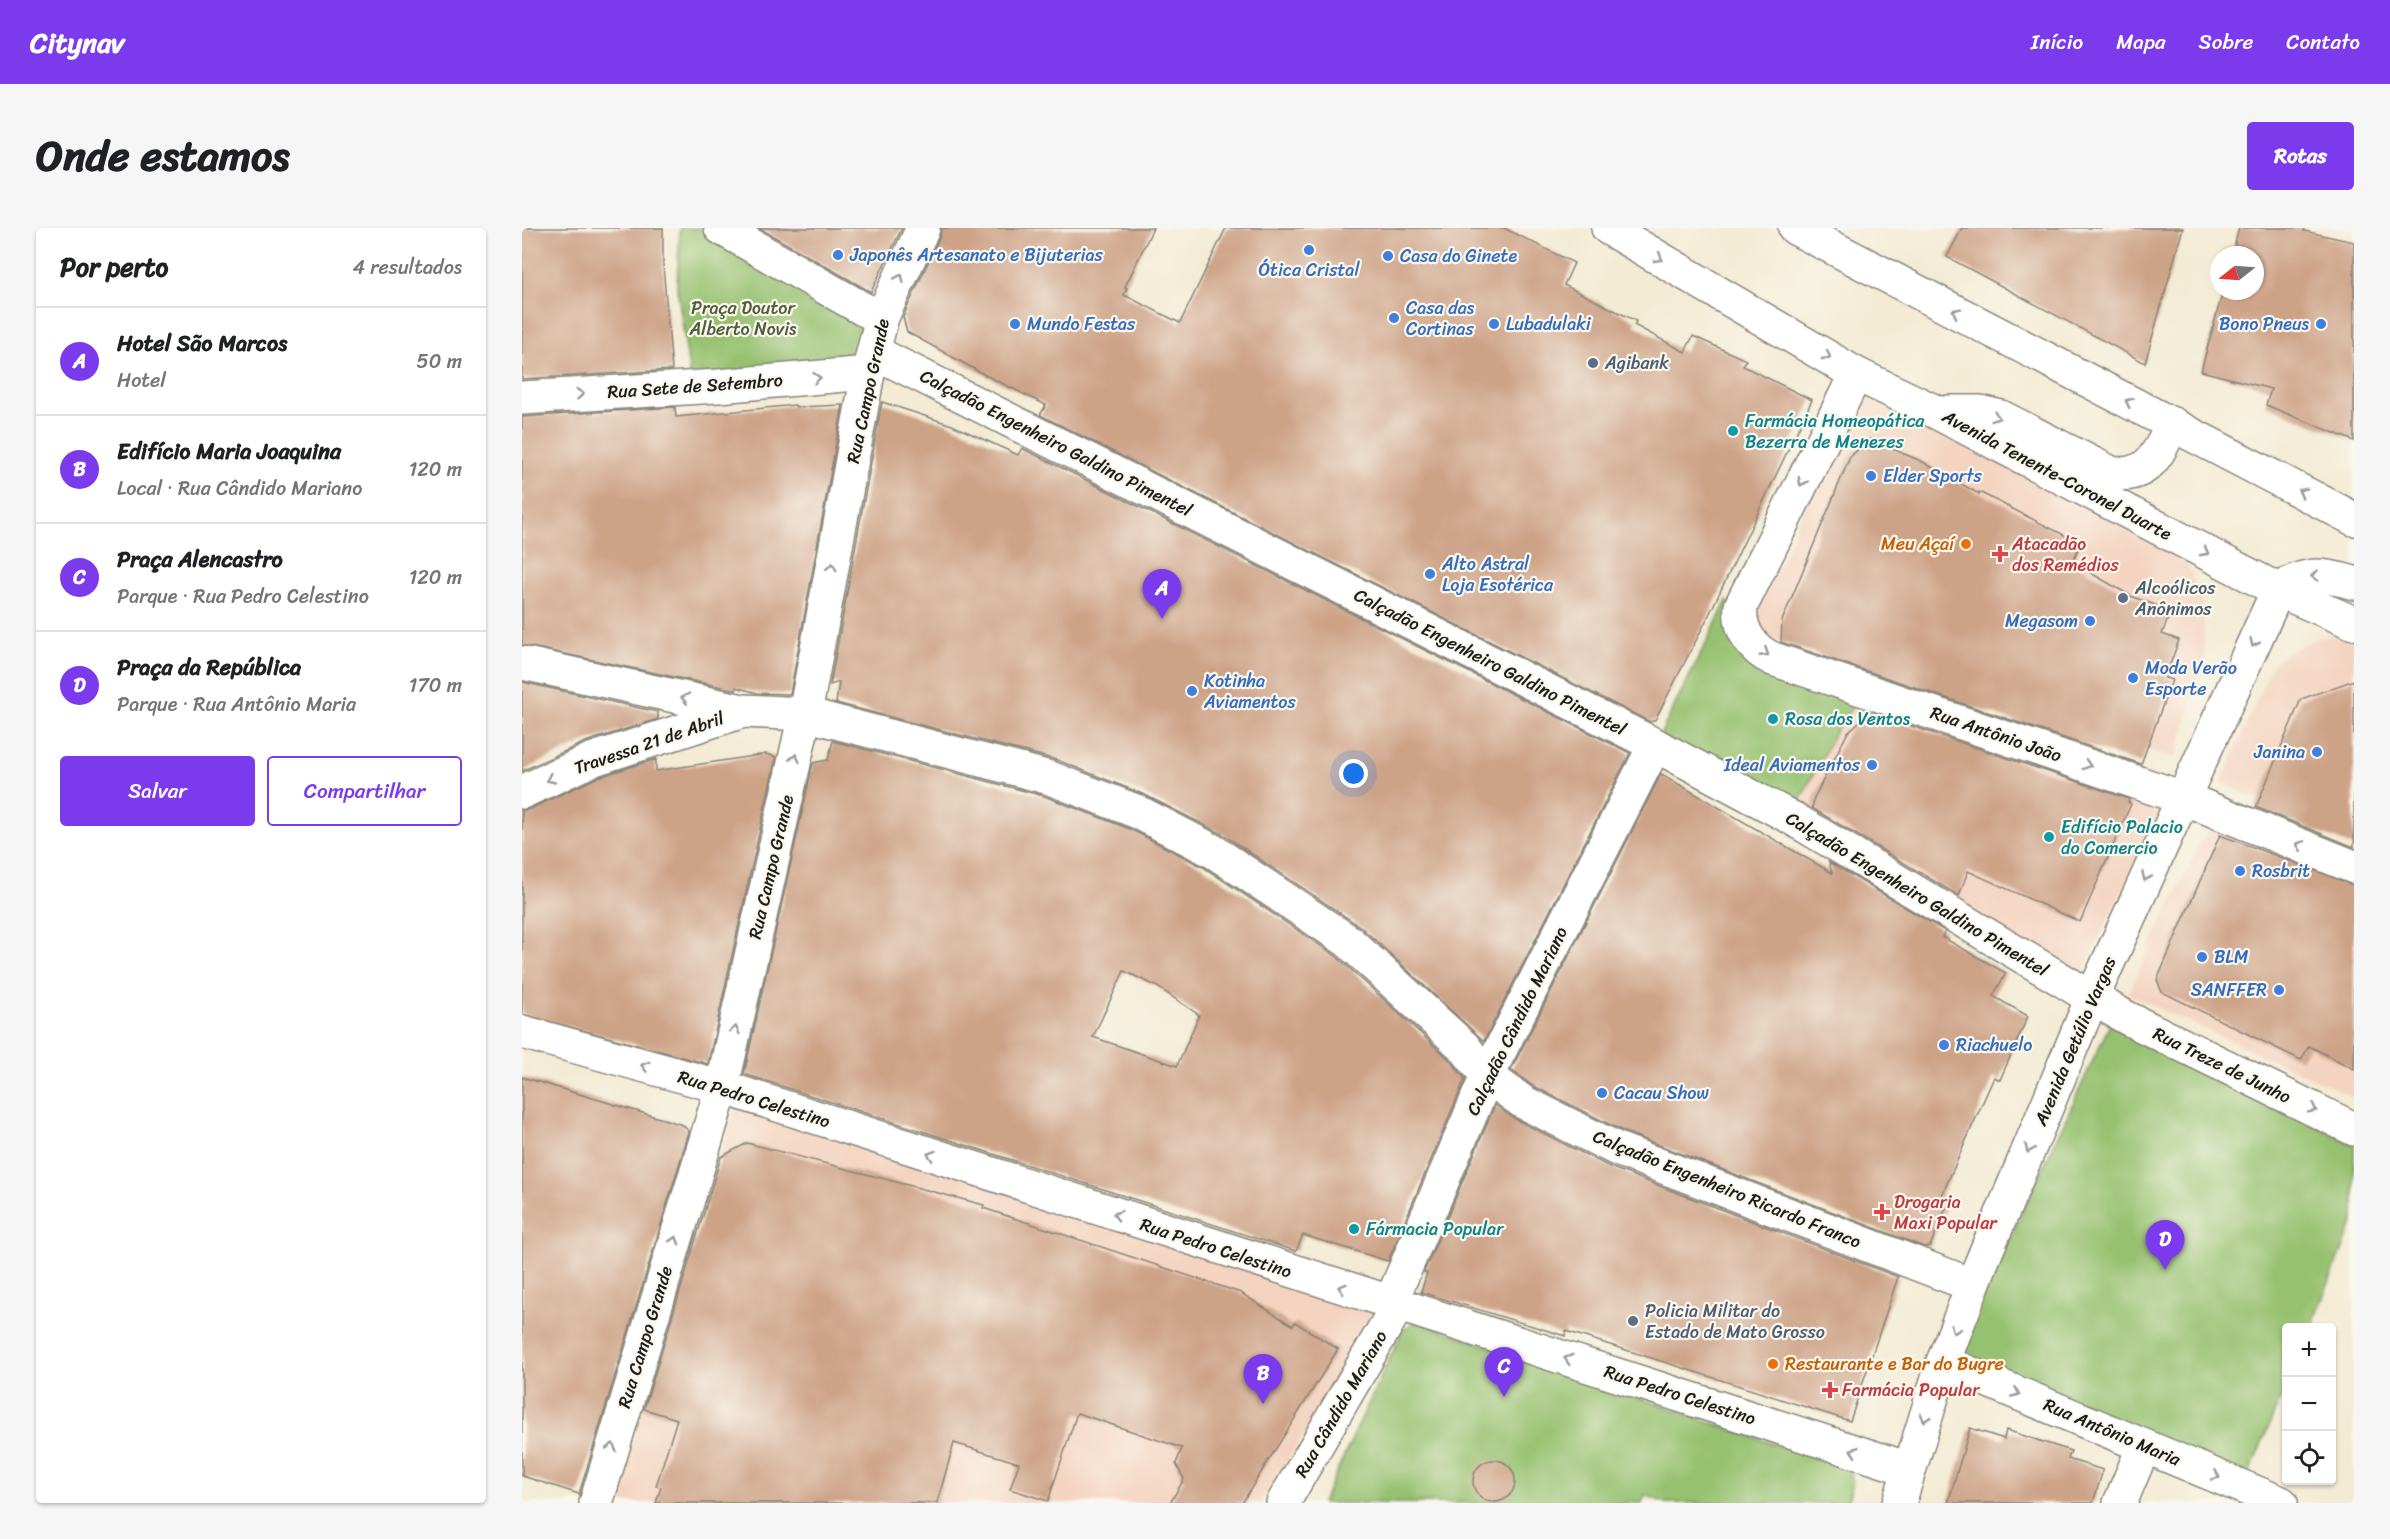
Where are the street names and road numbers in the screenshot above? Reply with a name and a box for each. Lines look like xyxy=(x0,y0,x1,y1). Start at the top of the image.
street label: Rua Campo Grande xyxy=(837,315,899,466)
street label: Calçadão Engenheiro Galdino Pimentel xyxy=(914,360,1199,526)
street label: Rua Sete de Setembro xyxy=(606,364,784,408)
street label: Avenida Tenente-Coronel Duarte xyxy=(1935,400,2178,549)
street label: Calçadão Engenheiro Galdino Pimentel xyxy=(1348,579,1633,745)
street label: Rua Antônio João xyxy=(1926,697,2066,771)
street label: Travessa 21 de Abril xyxy=(570,702,729,784)
street label: Rua Campo Grande xyxy=(739,791,803,942)
street label: Calçadão Engenheiro Galdino Pimentel xyxy=(1779,803,2055,986)
street label: Calçadão Cândido Mariano xyxy=(1457,921,1577,1121)
street label: Avenida Getúlio Vargas xyxy=(2024,951,2125,1132)
street label: Rua Treze de Junho xyxy=(2147,1018,2297,1112)
street label: Rua Pedro Celestino xyxy=(674,1061,834,1137)
street label: Calçadão Engenheiro Ricardo Franco xyxy=(1588,1120,1866,1258)
street label: Rua Pedro Celestino xyxy=(1136,1208,1296,1288)
street label: Rua Campo Grande xyxy=(608,1262,682,1412)
street label: Rua Cândido Mariano xyxy=(1286,1324,1396,1484)
street label: Rua Pedro Celestino xyxy=(1600,1355,1760,1435)
street label: Rua Antônio Maria xyxy=(2038,1389,2187,1476)

